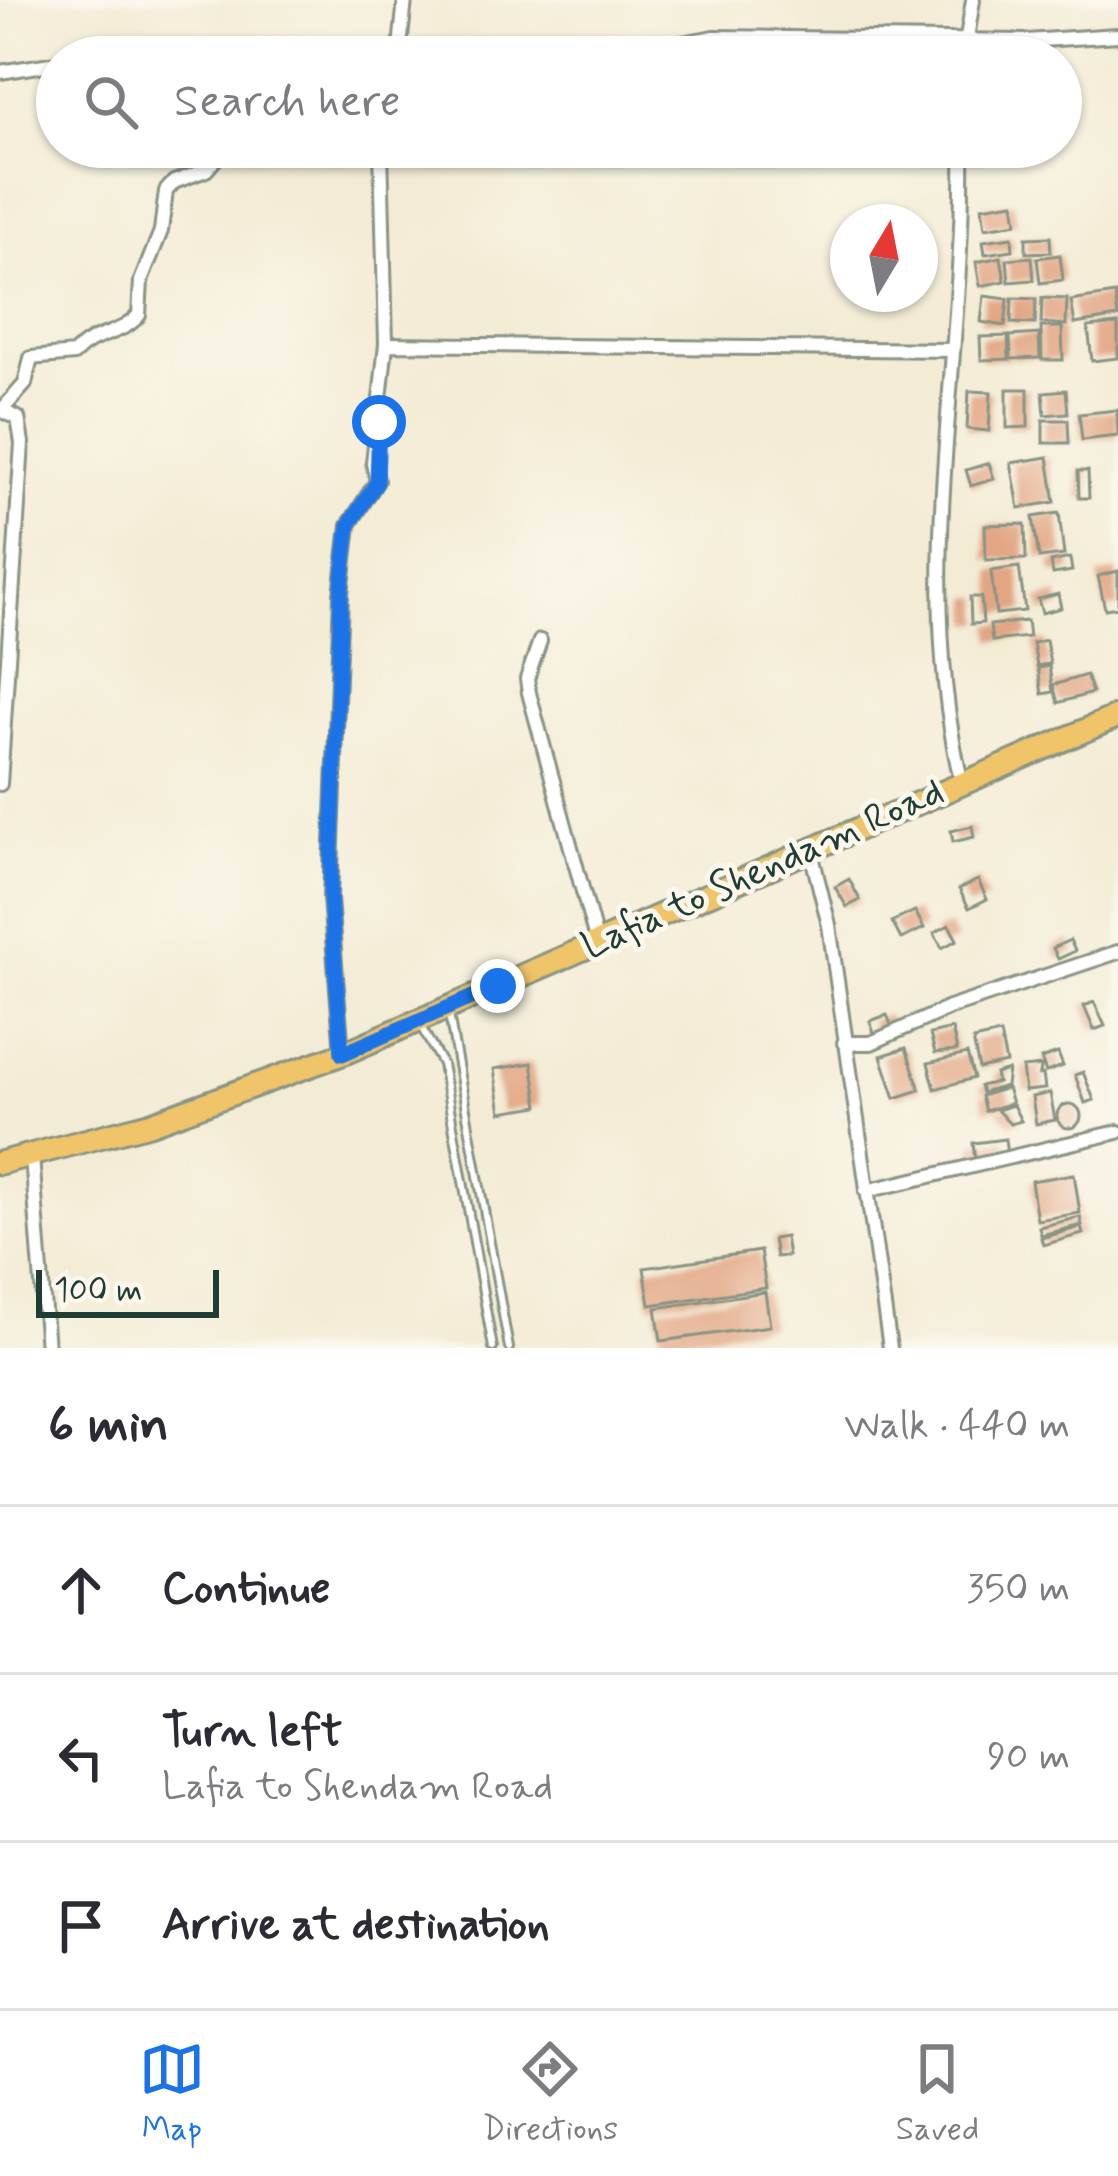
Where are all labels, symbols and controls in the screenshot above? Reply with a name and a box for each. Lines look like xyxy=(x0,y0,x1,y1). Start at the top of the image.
search box xyxy=(36,36,1082,168)
icon: search xyxy=(78,69,144,135)
text: Search here xyxy=(174,73,401,132)
north arrow xyxy=(830,204,938,312)
route start xyxy=(352,395,406,449)
street label: Lafia to Shendam Road xyxy=(574,767,952,973)
route end xyxy=(471,959,525,1013)
scale bar xyxy=(36,1264,219,1317)
text: 100 m xyxy=(54,1269,143,1313)
text: 6 min xyxy=(48,1393,169,1459)
text: Walk · 440 m xyxy=(844,1401,1070,1452)
icon: ahead xyxy=(48,1557,114,1623)
text: Continue xyxy=(162,1560,330,1619)
text: 350 m xyxy=(967,1564,1070,1615)
text: Turn left xyxy=(162,1703,342,1762)
icon: left xyxy=(48,1725,114,1791)
text: 90 m xyxy=(987,1732,1070,1783)
text: Lafia to Shendam Road xyxy=(162,1762,553,1813)
icon: arrive xyxy=(48,1893,114,1959)
text: Arrive at destination xyxy=(162,1896,550,1955)
tab: Map xyxy=(139,2036,205,2152)
tab: Directions xyxy=(482,2036,618,2152)
tab: Saved xyxy=(896,2036,979,2152)

